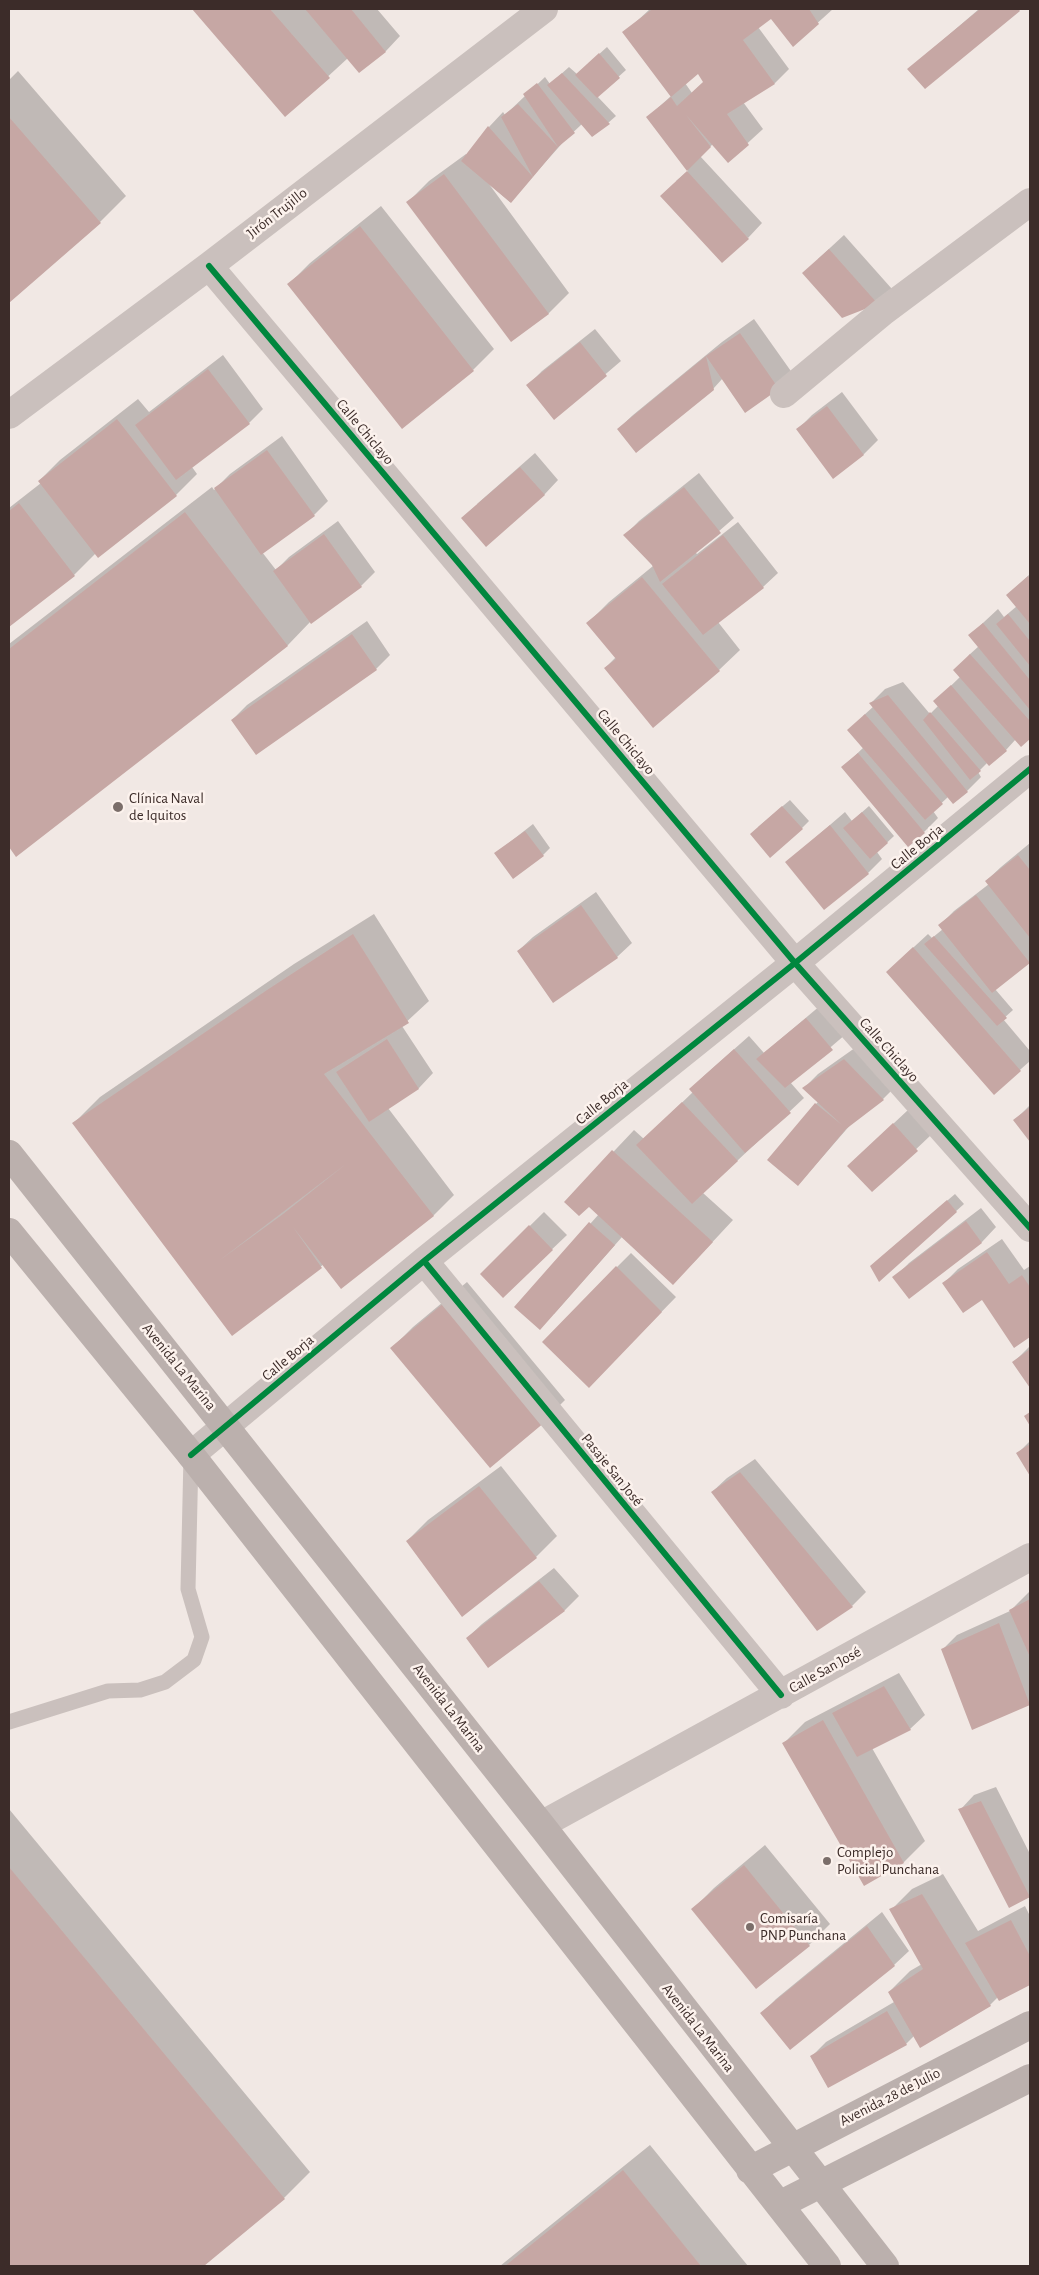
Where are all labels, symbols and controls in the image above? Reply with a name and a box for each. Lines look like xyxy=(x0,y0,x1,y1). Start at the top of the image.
street label: Jirón Trujillo xyxy=(243,184,311,242)
street label: Calle Chiclayo xyxy=(332,395,398,469)
street label: Calle Chiclayo xyxy=(593,705,659,779)
place label: Clínica Naval de Iquitos xyxy=(129,789,204,824)
marker: Clínica Naval de Iquitos xyxy=(111,800,125,814)
street label: Calle Borja xyxy=(887,820,947,874)
street label: Calle Chiclayo xyxy=(855,1014,923,1086)
street label: Calle Borja xyxy=(572,1075,632,1129)
street label: Avenida La Marina xyxy=(138,1320,220,1414)
street label: Calle Borja xyxy=(258,1331,318,1385)
street label: Pasaje San José xyxy=(577,1430,647,1510)
street label: Calle San José xyxy=(786,1643,864,1697)
street label: Avenida La Marina xyxy=(409,1660,489,1756)
place label: Complejo Policial Punchana xyxy=(837,1843,939,1878)
marker: Complejo Policial Punchana xyxy=(821,1855,833,1867)
place label: Comisaría PNP Punchana xyxy=(760,1909,846,1944)
marker: Comisaría PNP Punchana xyxy=(744,1921,756,1933)
street label: Avenida La Marina xyxy=(658,1980,738,2076)
street label: Avenida 28 de Julio xyxy=(837,2064,943,2130)

